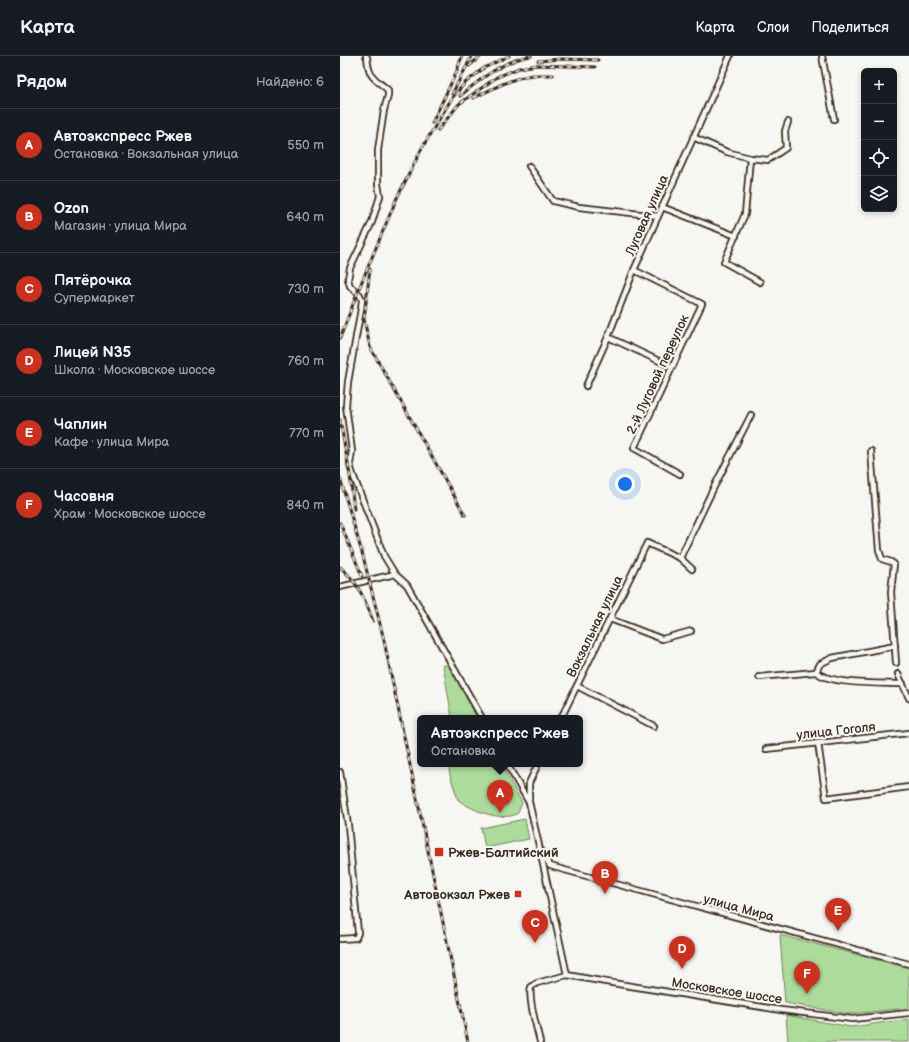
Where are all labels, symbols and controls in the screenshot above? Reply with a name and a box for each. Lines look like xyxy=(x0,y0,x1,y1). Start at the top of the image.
text: Карта xyxy=(20,16,74,39)
text: Карта xyxy=(695,19,735,36)
text: Слои xyxy=(757,19,789,36)
text: Поделиться xyxy=(811,19,889,36)
map controls xyxy=(861,68,897,212)
button: + xyxy=(861,68,897,104)
text: Рядом xyxy=(16,72,67,92)
text: Найдено: 6 xyxy=(256,74,324,90)
button: − xyxy=(861,104,897,140)
text: Автоэкспресс Ржев xyxy=(54,127,192,146)
text: A xyxy=(25,137,33,153)
text: 550 m xyxy=(287,137,324,153)
button: locate xyxy=(861,140,897,176)
text: Остановка · Вокзальная улица xyxy=(54,146,238,162)
street label: Луговая улица xyxy=(622,172,672,259)
button: layers xyxy=(861,176,897,212)
text: Ozon xyxy=(54,199,89,218)
text: B xyxy=(24,209,34,225)
text: 640 m xyxy=(286,209,324,225)
text: Магазин · улица Мира xyxy=(54,218,187,234)
text: Пятёрочка xyxy=(54,271,131,290)
text: C xyxy=(24,281,34,297)
text: 730 m xyxy=(288,281,324,297)
text: Супермаркет xyxy=(54,290,135,306)
street label: 2-й Луговой переулок xyxy=(623,312,693,437)
text: Лицей N35 xyxy=(54,343,131,362)
text: D xyxy=(24,353,34,369)
text: 760 m xyxy=(288,353,324,369)
text: Школа · Московское шоссе xyxy=(54,362,215,378)
text: Чаплин xyxy=(54,415,107,434)
text: E xyxy=(25,425,33,441)
text: 770 m xyxy=(289,425,324,441)
text: Кафе · улица Мира xyxy=(54,434,169,450)
your location xyxy=(615,474,635,494)
text: Часовня xyxy=(54,487,114,506)
text: F xyxy=(25,497,33,513)
text: 840 m xyxy=(287,497,324,513)
text: Храм · Московское шоссе xyxy=(54,506,206,522)
street label: Вокзальная улица xyxy=(563,573,627,680)
popup xyxy=(417,715,583,767)
street label: улица Гоголя xyxy=(796,719,876,743)
text: Автоэкспресс Ржев xyxy=(431,724,569,743)
text: Остановка xyxy=(431,743,496,759)
pin: A xyxy=(487,780,513,813)
place label: Ржев-Балтийский xyxy=(448,845,558,861)
marker: Ржев-Балтийский xyxy=(433,846,445,858)
pin: B xyxy=(592,861,618,894)
place label: Автовокзал Ржев xyxy=(403,887,510,903)
marker: Автовокзал Ржев xyxy=(513,889,523,899)
street label: улица Мира xyxy=(702,891,776,925)
pin: E xyxy=(825,898,851,931)
pin: C xyxy=(522,910,548,943)
pin: D xyxy=(669,936,695,969)
pin: F xyxy=(794,961,820,994)
street label: Московское шоссе xyxy=(670,974,783,1008)

